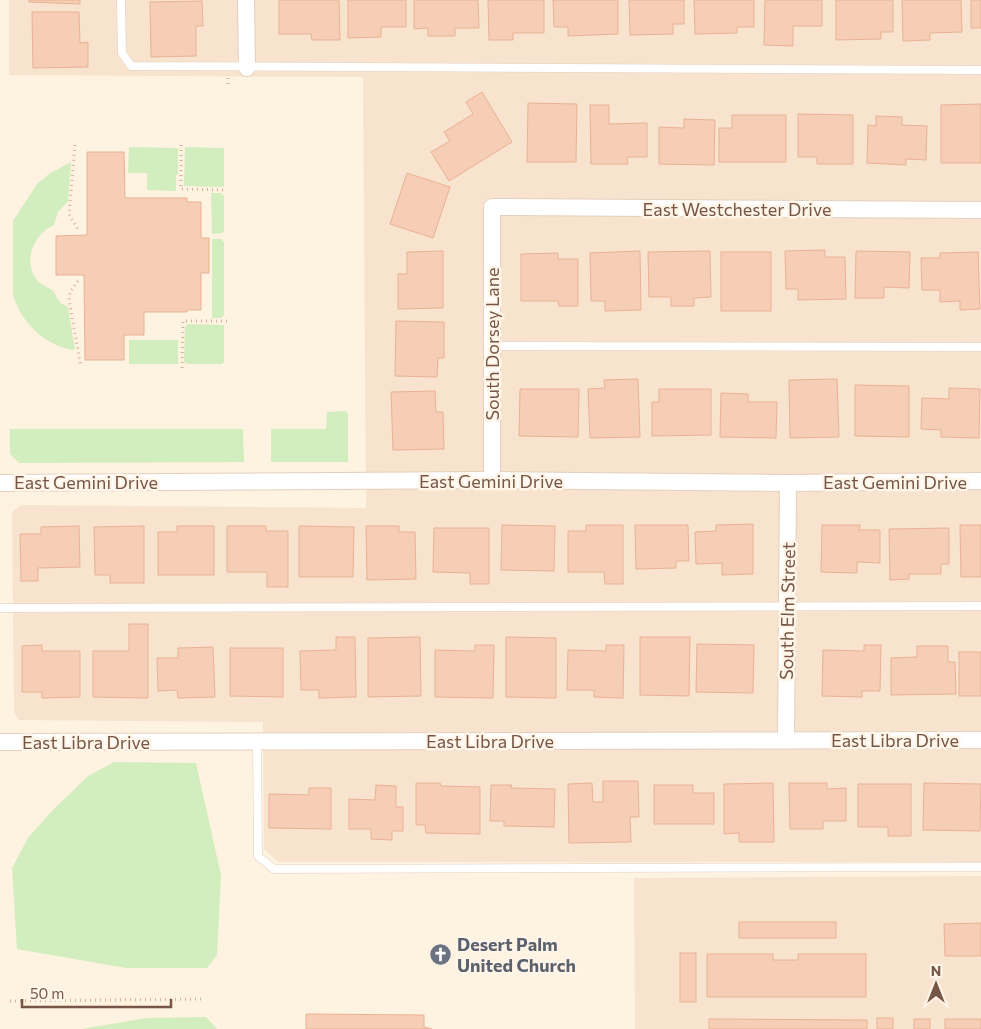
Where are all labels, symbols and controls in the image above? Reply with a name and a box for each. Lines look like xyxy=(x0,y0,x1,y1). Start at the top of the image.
street label: East Westchester Drive xyxy=(643,198,831,220)
street label: South Dorsey Lane xyxy=(481,267,503,421)
street label: East Gemini Drive xyxy=(419,470,563,492)
street label: East Gemini Drive xyxy=(14,471,158,493)
street label: East Gemini Drive xyxy=(823,471,967,493)
street label: South Elm Street xyxy=(775,542,799,680)
street label: East Libra Drive xyxy=(831,729,959,751)
street label: East Libra Drive xyxy=(426,730,554,752)
street label: East Libra Drive xyxy=(22,731,150,753)
place label: Desert Palm United Church xyxy=(457,933,576,976)
church icon: Desert Palm United Church xyxy=(429,942,453,966)
north arrow xyxy=(911,959,961,1009)
text: N xyxy=(931,962,941,979)
scale bar xyxy=(22,976,171,1008)
text: 50 m xyxy=(30,984,64,1002)

